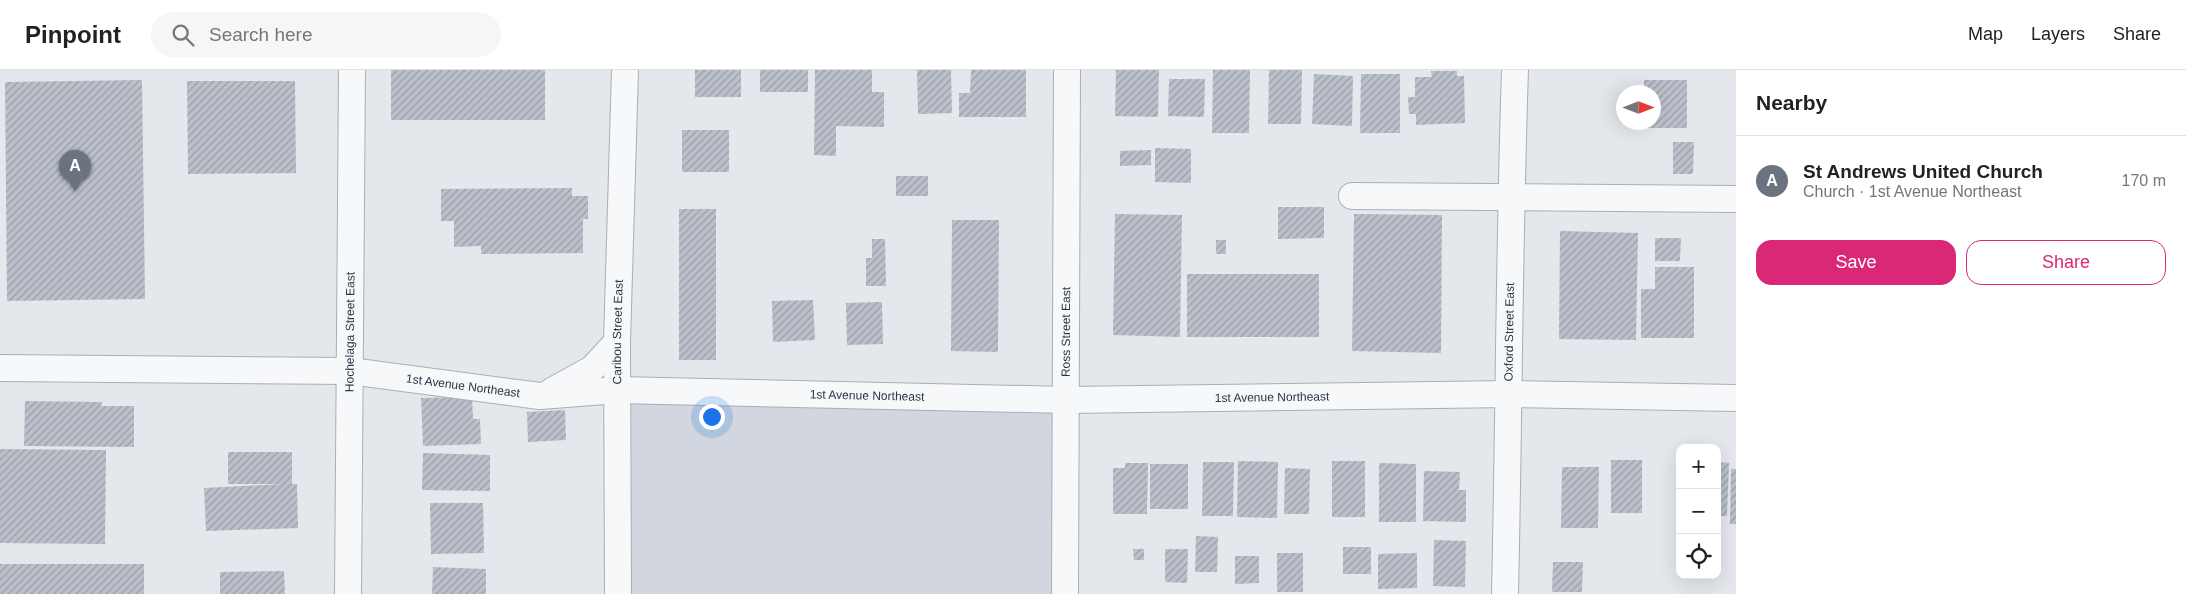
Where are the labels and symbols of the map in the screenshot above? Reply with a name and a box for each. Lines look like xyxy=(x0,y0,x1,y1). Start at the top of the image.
north arrow xyxy=(1616,85,1661,130)
pin: A xyxy=(59,150,91,191)
street label: Hochelaga Street East xyxy=(343,271,357,392)
street label: Caribou Street East xyxy=(610,279,626,384)
street label: Oxford Street East xyxy=(1502,282,1517,382)
street label: Ross Street East xyxy=(1059,286,1073,377)
street label: 1st Avenue Northeast xyxy=(405,371,521,400)
street label: 1st Avenue Northeast xyxy=(810,387,925,404)
street label: 1st Avenue Northeast xyxy=(1215,389,1330,405)
your location xyxy=(699,404,725,430)

